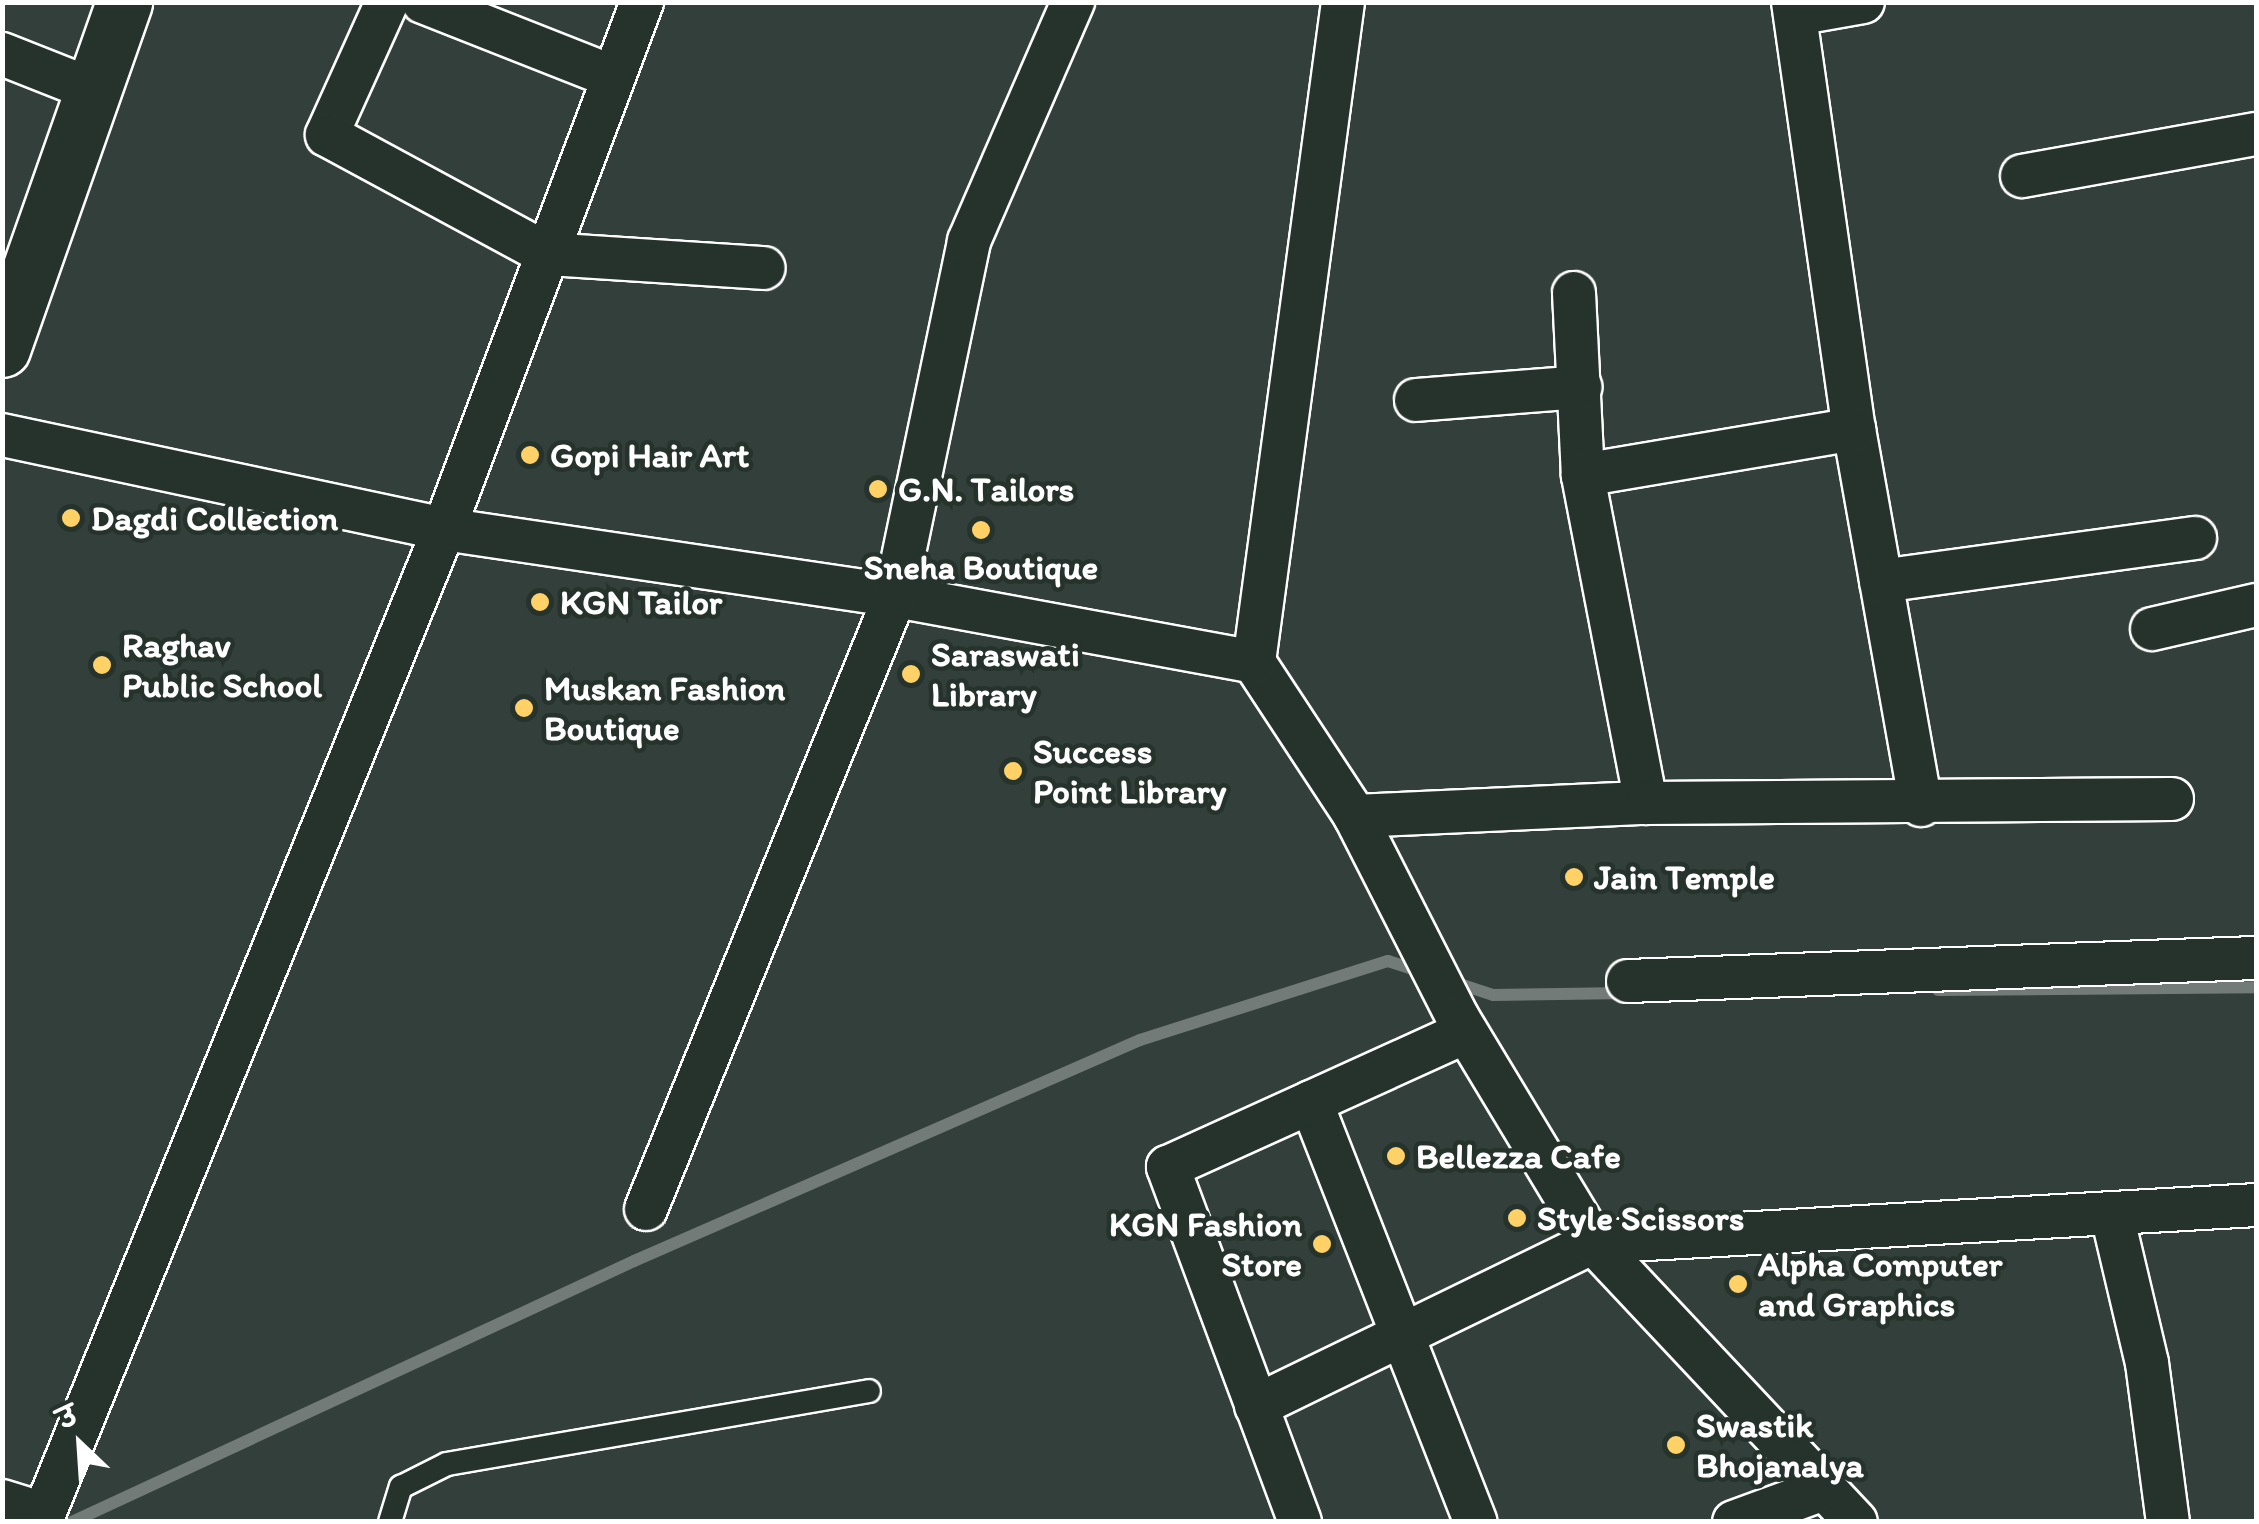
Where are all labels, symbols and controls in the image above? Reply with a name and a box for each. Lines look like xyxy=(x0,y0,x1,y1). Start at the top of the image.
place label: Gopi Hair Art xyxy=(550,434,750,476)
marker: Gopi Hair Art xyxy=(519,444,541,466)
place label: G.N. Tailors xyxy=(898,468,1071,510)
marker: G.N. Tailors xyxy=(867,478,889,500)
place label: Dagdi Collection xyxy=(91,497,338,539)
marker: Dagdi Collection xyxy=(60,507,82,529)
marker: Sneha Boutique xyxy=(970,519,992,541)
place label: Sneha Boutique xyxy=(864,546,1098,588)
place label: KGN Tailor xyxy=(560,581,722,623)
marker: KGN Tailor xyxy=(529,591,551,613)
place label: Raghav Public School xyxy=(122,624,322,706)
place label: Saraswati Library xyxy=(931,633,1080,715)
marker: Raghav Public School xyxy=(91,654,113,676)
marker: Saraswati Library xyxy=(900,663,922,685)
place label: Muskan Fashion Boutique xyxy=(544,667,784,749)
marker: Muskan Fashion Boutique xyxy=(513,697,535,719)
place label: Success Point Library xyxy=(1033,730,1225,812)
marker: Success Point Library xyxy=(1002,760,1024,782)
place label: Jain Temple xyxy=(1594,856,1771,898)
marker: Jain Temple xyxy=(1563,866,1585,888)
place label: Bellezza Cafe xyxy=(1416,1135,1621,1177)
marker: Bellezza Cafe xyxy=(1385,1145,1407,1167)
place label: Style Scissors xyxy=(1537,1197,1744,1239)
place label: KGN Fashion Store xyxy=(1109,1203,1302,1285)
marker: Style Scissors xyxy=(1506,1207,1528,1229)
marker: KGN Fashion Store xyxy=(1311,1233,1333,1255)
place label: Alpha Computer and Graphics xyxy=(1758,1243,2002,1325)
marker: Alpha Computer and Graphics xyxy=(1727,1273,1749,1295)
north arrow xyxy=(30,1394,130,1494)
text: उ xyxy=(52,1397,83,1436)
place label: Swastik Bhojanalya xyxy=(1696,1404,1864,1486)
marker: Swastik Bhojanalya xyxy=(1665,1434,1687,1456)

